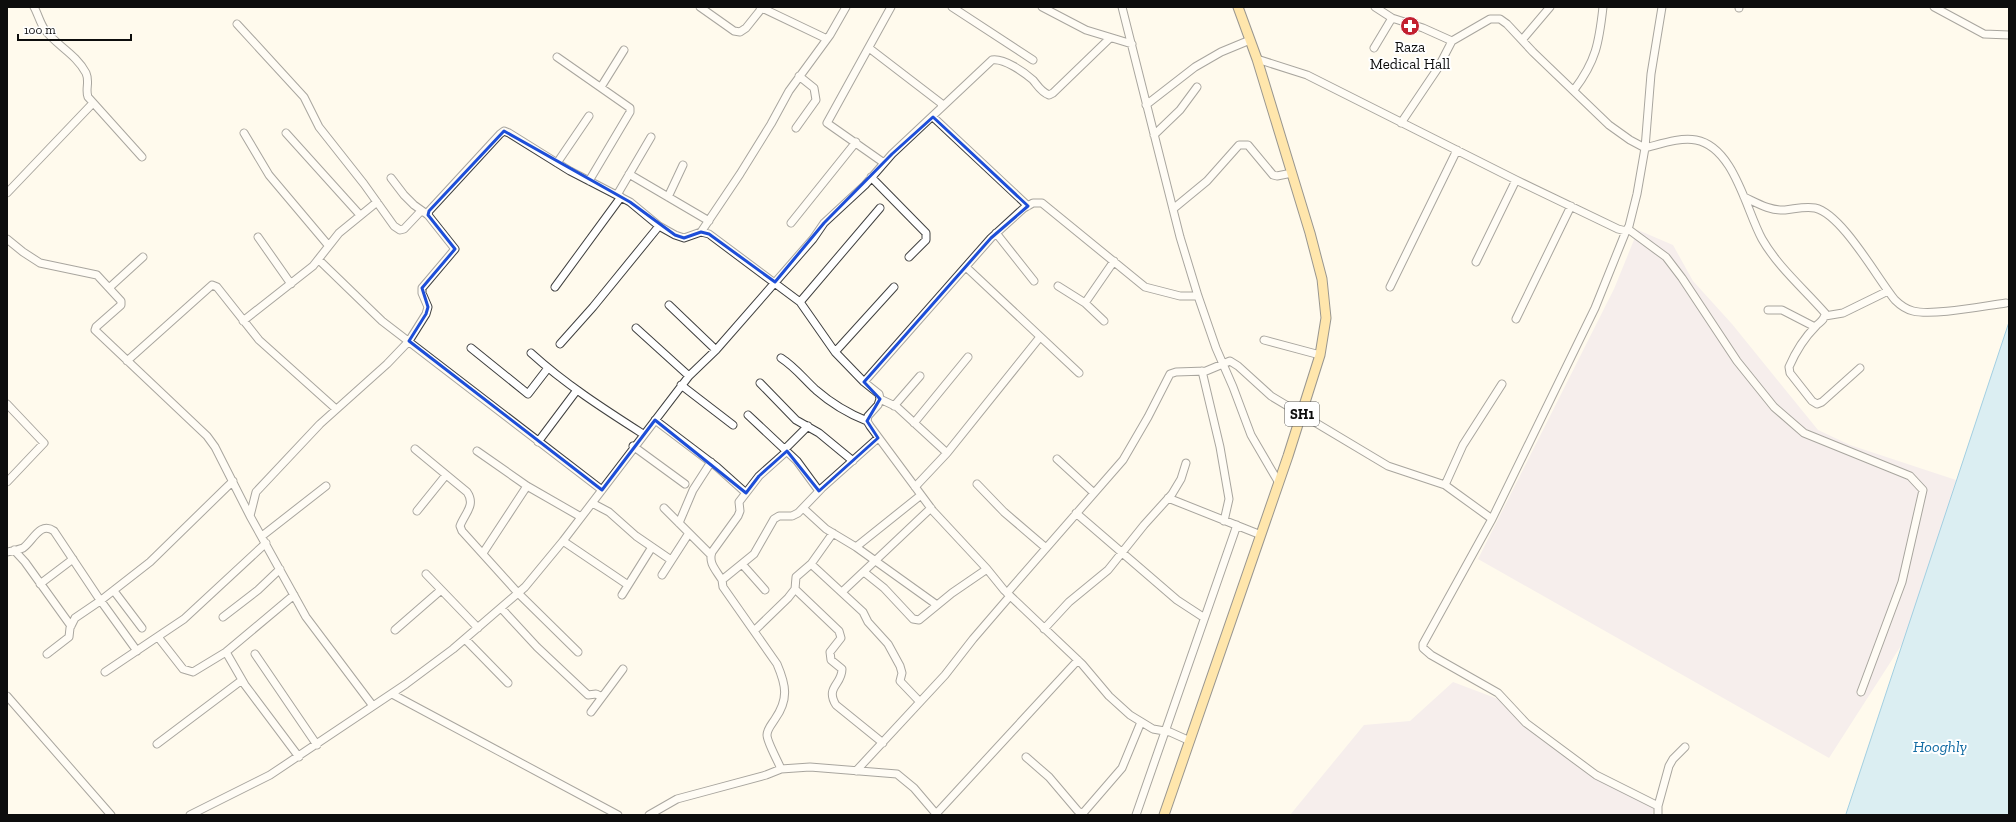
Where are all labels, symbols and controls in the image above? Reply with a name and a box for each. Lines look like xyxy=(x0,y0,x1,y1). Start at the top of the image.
pharmacy icon: Raza Medical Hall xyxy=(1399,15,1421,37)
scale bar xyxy=(18,16,131,42)
text: 100 m xyxy=(24,23,56,37)
place label: Raza Medical Hall xyxy=(1370,38,1450,73)
road number: SH1 xyxy=(1285,402,1319,426)
water label: Hooghly xyxy=(1913,737,1968,756)

